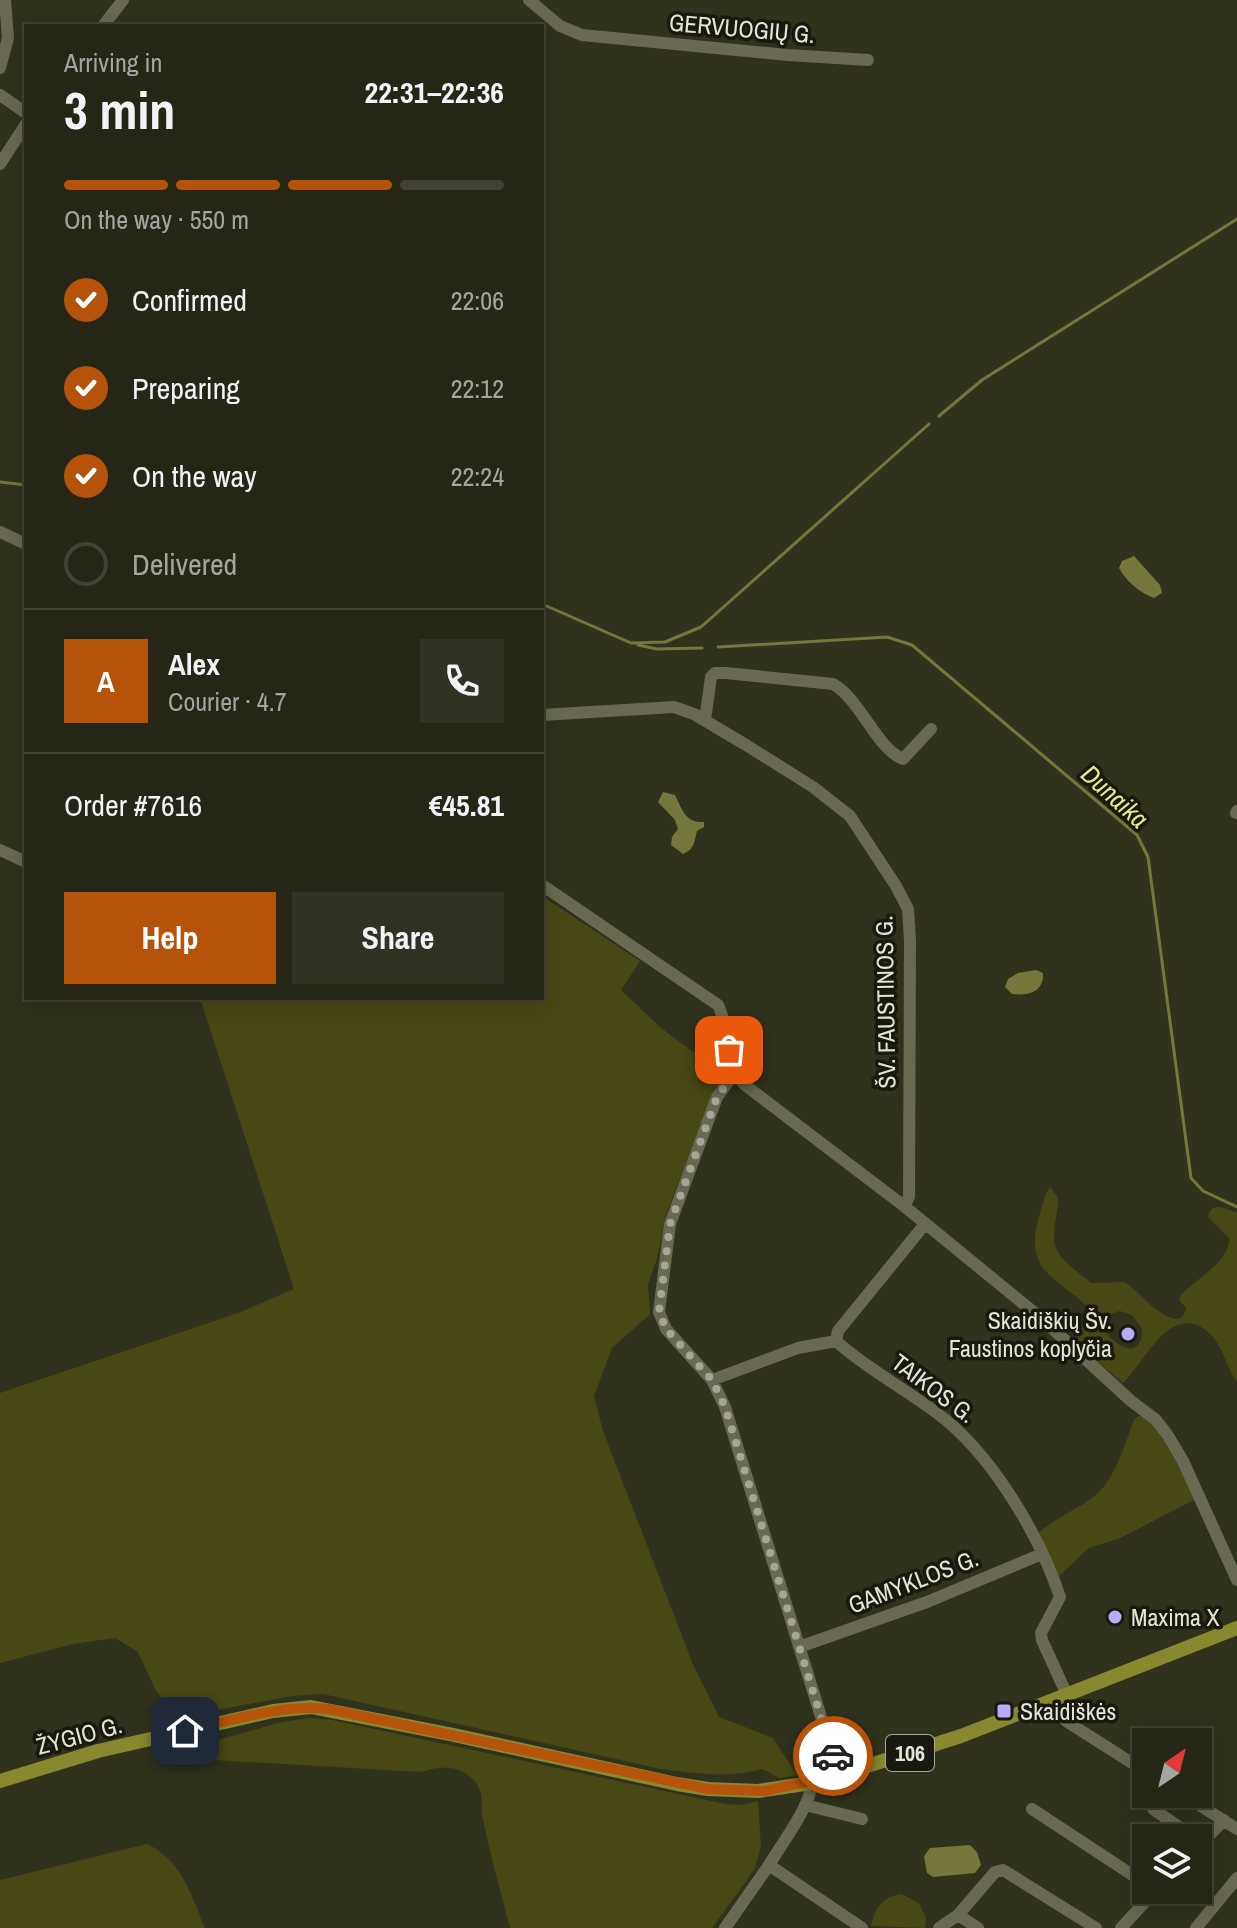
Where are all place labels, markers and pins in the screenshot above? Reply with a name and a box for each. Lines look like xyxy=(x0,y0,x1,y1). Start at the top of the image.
pin xyxy=(695,1016,763,1084)
place label: Skaidiškių Šv. Faustinos koplyčia xyxy=(949,1304,1112,1364)
marker: Skaidiškių Šv. Faustinos koplyčia xyxy=(1119,1325,1137,1343)
place label: Maxima X xyxy=(1131,1601,1220,1633)
marker: Maxima X xyxy=(1106,1608,1124,1626)
place label: Skaidiškės xyxy=(1020,1695,1116,1727)
pin xyxy=(151,1697,219,1765)
marker: Skaidiškės xyxy=(995,1702,1013,1720)

